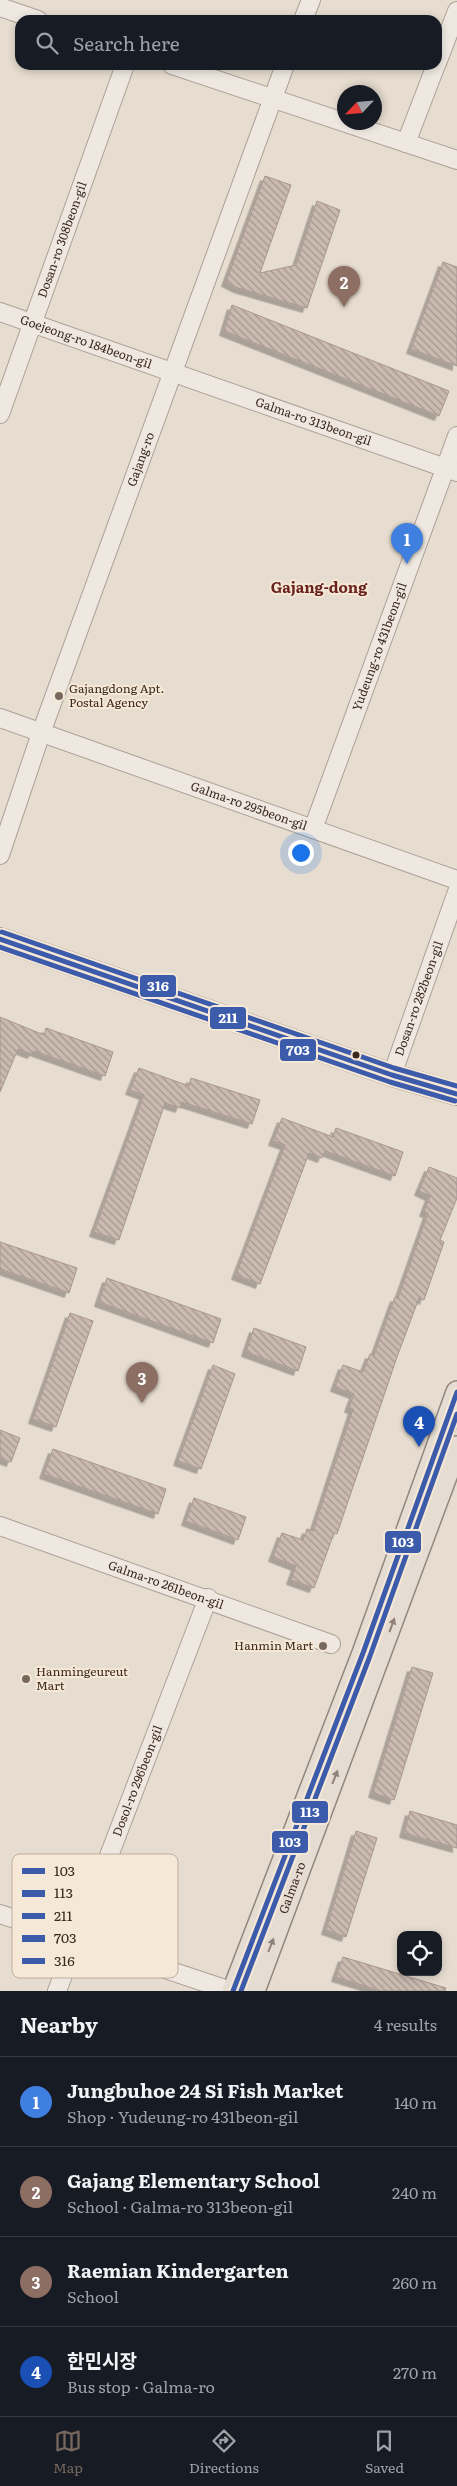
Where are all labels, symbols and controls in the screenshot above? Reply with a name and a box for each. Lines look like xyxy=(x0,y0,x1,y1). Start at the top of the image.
search box xyxy=(15,15,442,70)
icon: search xyxy=(33,29,61,57)
text: Search here xyxy=(73,29,180,57)
north arrow xyxy=(337,85,382,130)
street label: Dosan-ro 308beon-gil xyxy=(32,179,91,300)
pin: 2 xyxy=(328,266,360,307)
street label: Goejeong-ro 184beon-gil xyxy=(18,310,155,373)
street label: Galma-ro 313beon-gil xyxy=(253,392,374,449)
street label: Gajang-ro xyxy=(122,429,158,489)
pin: 1 xyxy=(391,523,423,564)
district label: Gajang-dong xyxy=(271,575,368,598)
street label: Yudeung-ro 431beon-gil xyxy=(347,580,411,713)
place label: Gajangdong Apt. Postal Agency xyxy=(69,679,164,711)
marker: Gajangdong Apt. Postal Agency xyxy=(53,690,65,702)
street label: Galma-ro 295beon-gil xyxy=(188,776,310,834)
your location xyxy=(288,840,314,866)
street label: Dosan-ro 282beon-gil xyxy=(389,938,447,1058)
line badge: 316 xyxy=(139,974,177,998)
text: 316 xyxy=(147,975,169,995)
line badge: 211 xyxy=(209,1006,247,1030)
text: 211 xyxy=(218,1007,238,1027)
line badge: 703 xyxy=(279,1038,317,1062)
text: 703 xyxy=(286,1039,310,1059)
unlabelled marker xyxy=(351,1050,361,1060)
pin: 3 xyxy=(126,1362,158,1403)
pin: 4 xyxy=(403,1406,435,1447)
line badge: 103 xyxy=(384,1530,422,1554)
text: 103 xyxy=(392,1531,414,1551)
street label: Galma-ro 261beon-gil xyxy=(106,1555,226,1613)
one-way arrow xyxy=(388,1617,396,1632)
place label: Hanmin Mart xyxy=(234,1636,313,1654)
marker: Hanmin Mart xyxy=(317,1640,329,1652)
place label: Hanmingeureut Mart xyxy=(36,1662,128,1694)
marker: Hanmingeureut Mart xyxy=(20,1673,32,1685)
street label: Dosol-ro 296beon-gil xyxy=(107,1722,166,1839)
one-way arrow xyxy=(331,1770,339,1784)
line badge: 113 xyxy=(291,1800,329,1824)
text: 113 xyxy=(300,1801,320,1821)
line badge: 103 xyxy=(271,1830,309,1854)
text: 103 xyxy=(279,1831,301,1851)
legend xyxy=(12,1854,178,1978)
street label: Galma-ro xyxy=(274,1859,309,1916)
text: 103 xyxy=(54,1860,75,1880)
text: 113 xyxy=(54,1882,73,1902)
text: 211 xyxy=(54,1905,73,1925)
text: 703 xyxy=(54,1927,77,1947)
map controls xyxy=(397,1931,442,1976)
button: locate xyxy=(397,1931,442,1976)
one-way arrow xyxy=(268,1938,275,1953)
text: 316 xyxy=(54,1950,75,1970)
text: Nearby xyxy=(20,2008,98,2039)
text: 4 results xyxy=(374,2012,437,2036)
text: Jungbuhoe 24 Si Fish Market xyxy=(67,2076,343,2104)
text: 1 xyxy=(33,2090,39,2114)
text: 140 m xyxy=(394,2090,437,2114)
text: Shop · Yudeung-ro 431beon-gil xyxy=(67,2104,298,2128)
text: Gajang Elementary School xyxy=(67,2166,320,2194)
text: 2 xyxy=(32,2180,40,2204)
text: 240 m xyxy=(392,2180,437,2204)
text: School · Galma-ro 313beon-gil xyxy=(67,2194,293,2218)
text: Raemian Kindergarten xyxy=(67,2256,289,2284)
text: 3 xyxy=(32,2270,40,2294)
text: 260 m xyxy=(392,2270,437,2294)
text: School xyxy=(67,2284,119,2308)
text: 한민시장 xyxy=(67,2346,137,2374)
text: 4 xyxy=(31,2360,41,2384)
text: 270 m xyxy=(393,2360,437,2384)
text: Bus stop · Galma-ro xyxy=(67,2374,215,2398)
tab: Map xyxy=(53,2427,83,2477)
tab: Directions xyxy=(189,2427,259,2477)
tab: Saved xyxy=(365,2427,404,2477)

